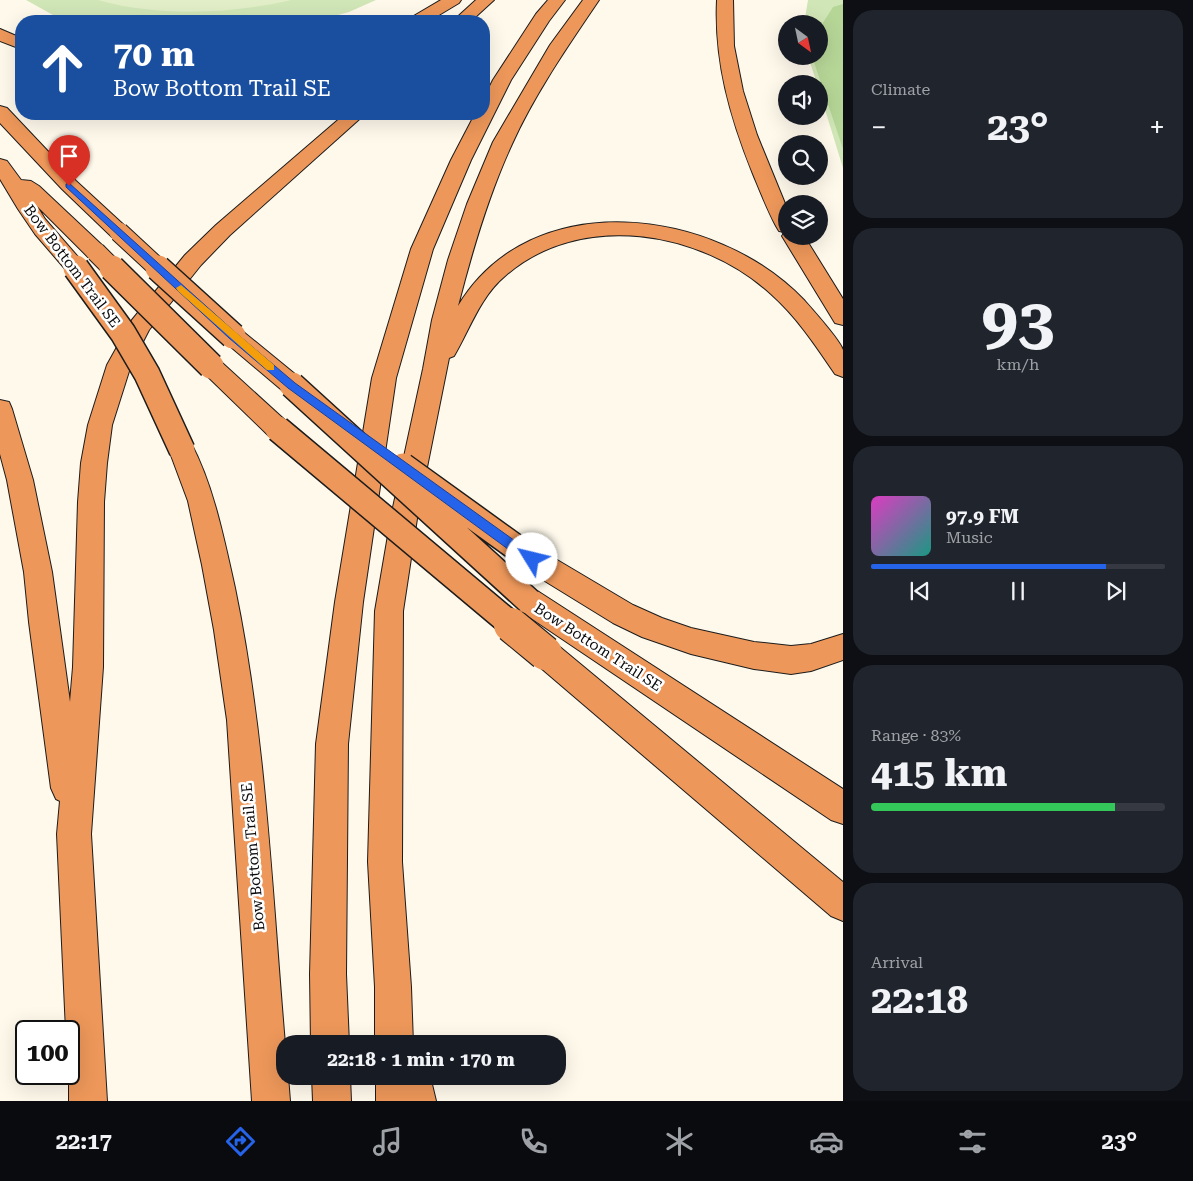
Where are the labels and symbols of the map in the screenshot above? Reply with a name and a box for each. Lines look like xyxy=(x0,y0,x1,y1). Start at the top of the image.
north arrow xyxy=(778,15,828,65)
pin xyxy=(48,135,90,186)
street label: Bow Bottom Trail SE xyxy=(20,201,124,331)
position arrow xyxy=(505,532,557,584)
street label: Bow Bottom Trail SE xyxy=(531,599,665,695)
street label: Bow Bottom Trail SE xyxy=(238,782,268,932)
speed limit sign: 100 xyxy=(15,1020,80,1085)

